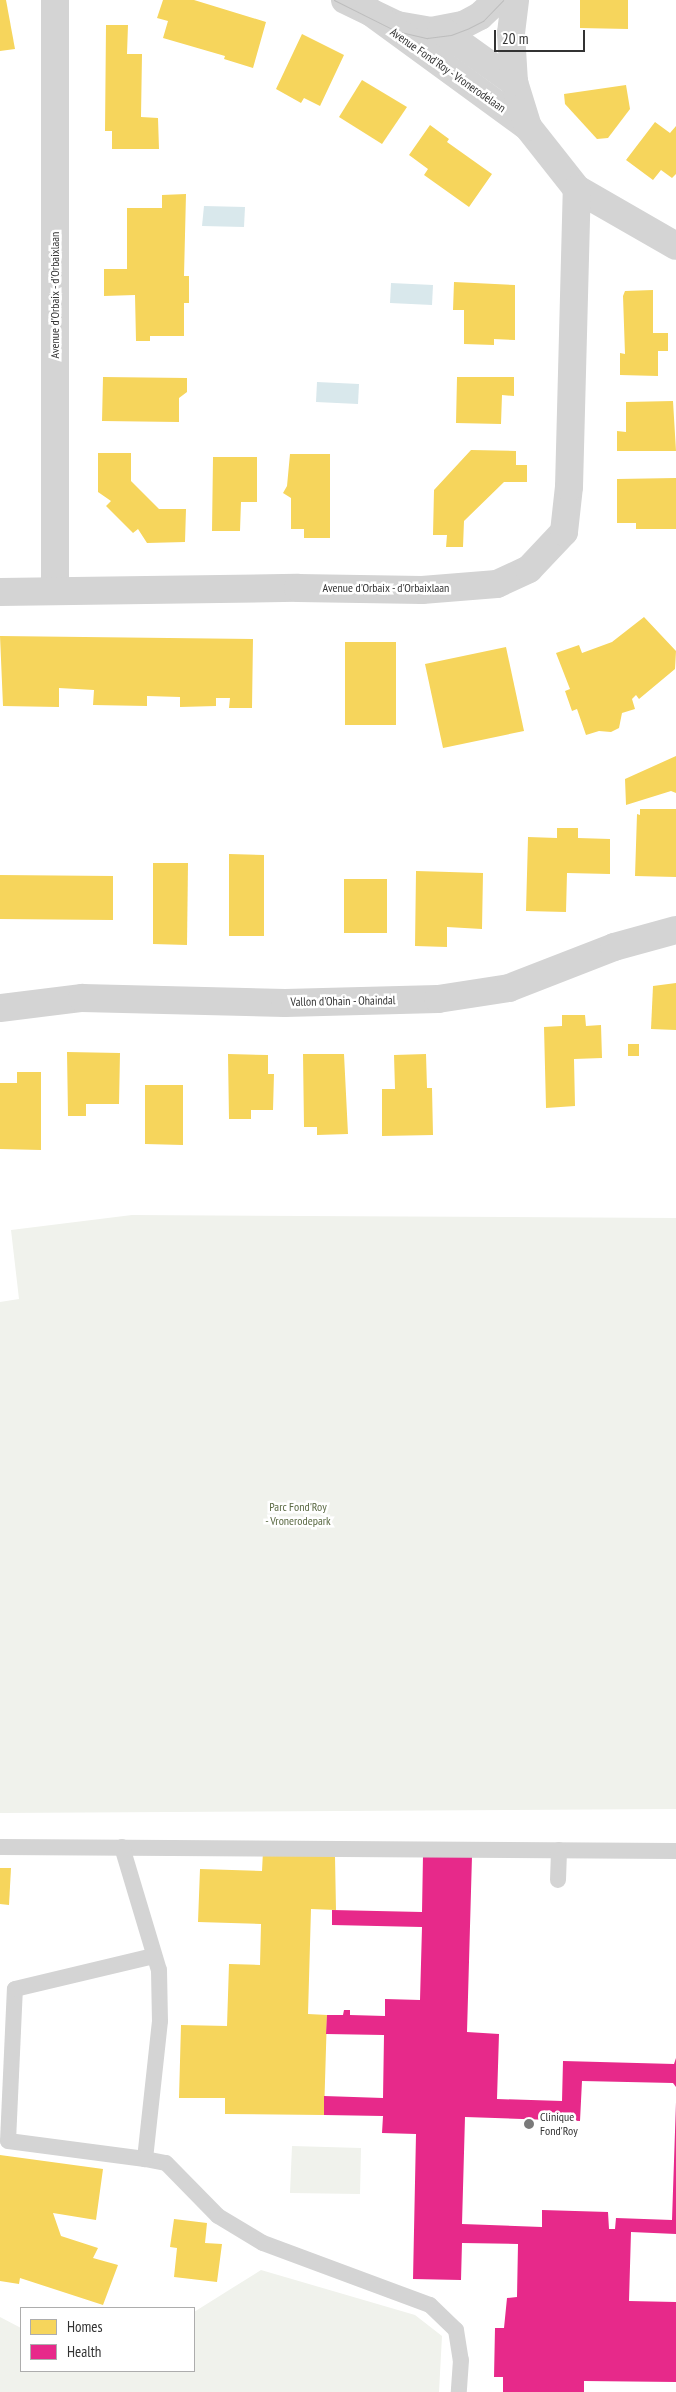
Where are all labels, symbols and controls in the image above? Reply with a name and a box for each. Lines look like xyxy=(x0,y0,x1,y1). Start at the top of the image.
scale bar xyxy=(496,20,587,52)
street label: Avenue Fond'Roy - Vronerodelaan xyxy=(387,24,509,116)
text: 20 m xyxy=(502,29,528,48)
street label: Avenue d'Orbaix - d'Orbaixlaan xyxy=(48,231,62,359)
street label: Avenue d'Orbaix - d'Orbaixlaan xyxy=(322,581,450,595)
street label: Vallon d'Ohain - Ohaindal xyxy=(290,993,396,1009)
park label: Parc Fond'Roy - Vronerodepark xyxy=(265,1500,331,1528)
place label: Clinique Fond'Roy xyxy=(540,2110,578,2138)
marker: Clinique Fond'Roy xyxy=(522,2117,536,2131)
legend xyxy=(20,2307,195,2372)
text: Homes xyxy=(67,2317,103,2336)
text: Health xyxy=(67,2342,101,2361)

